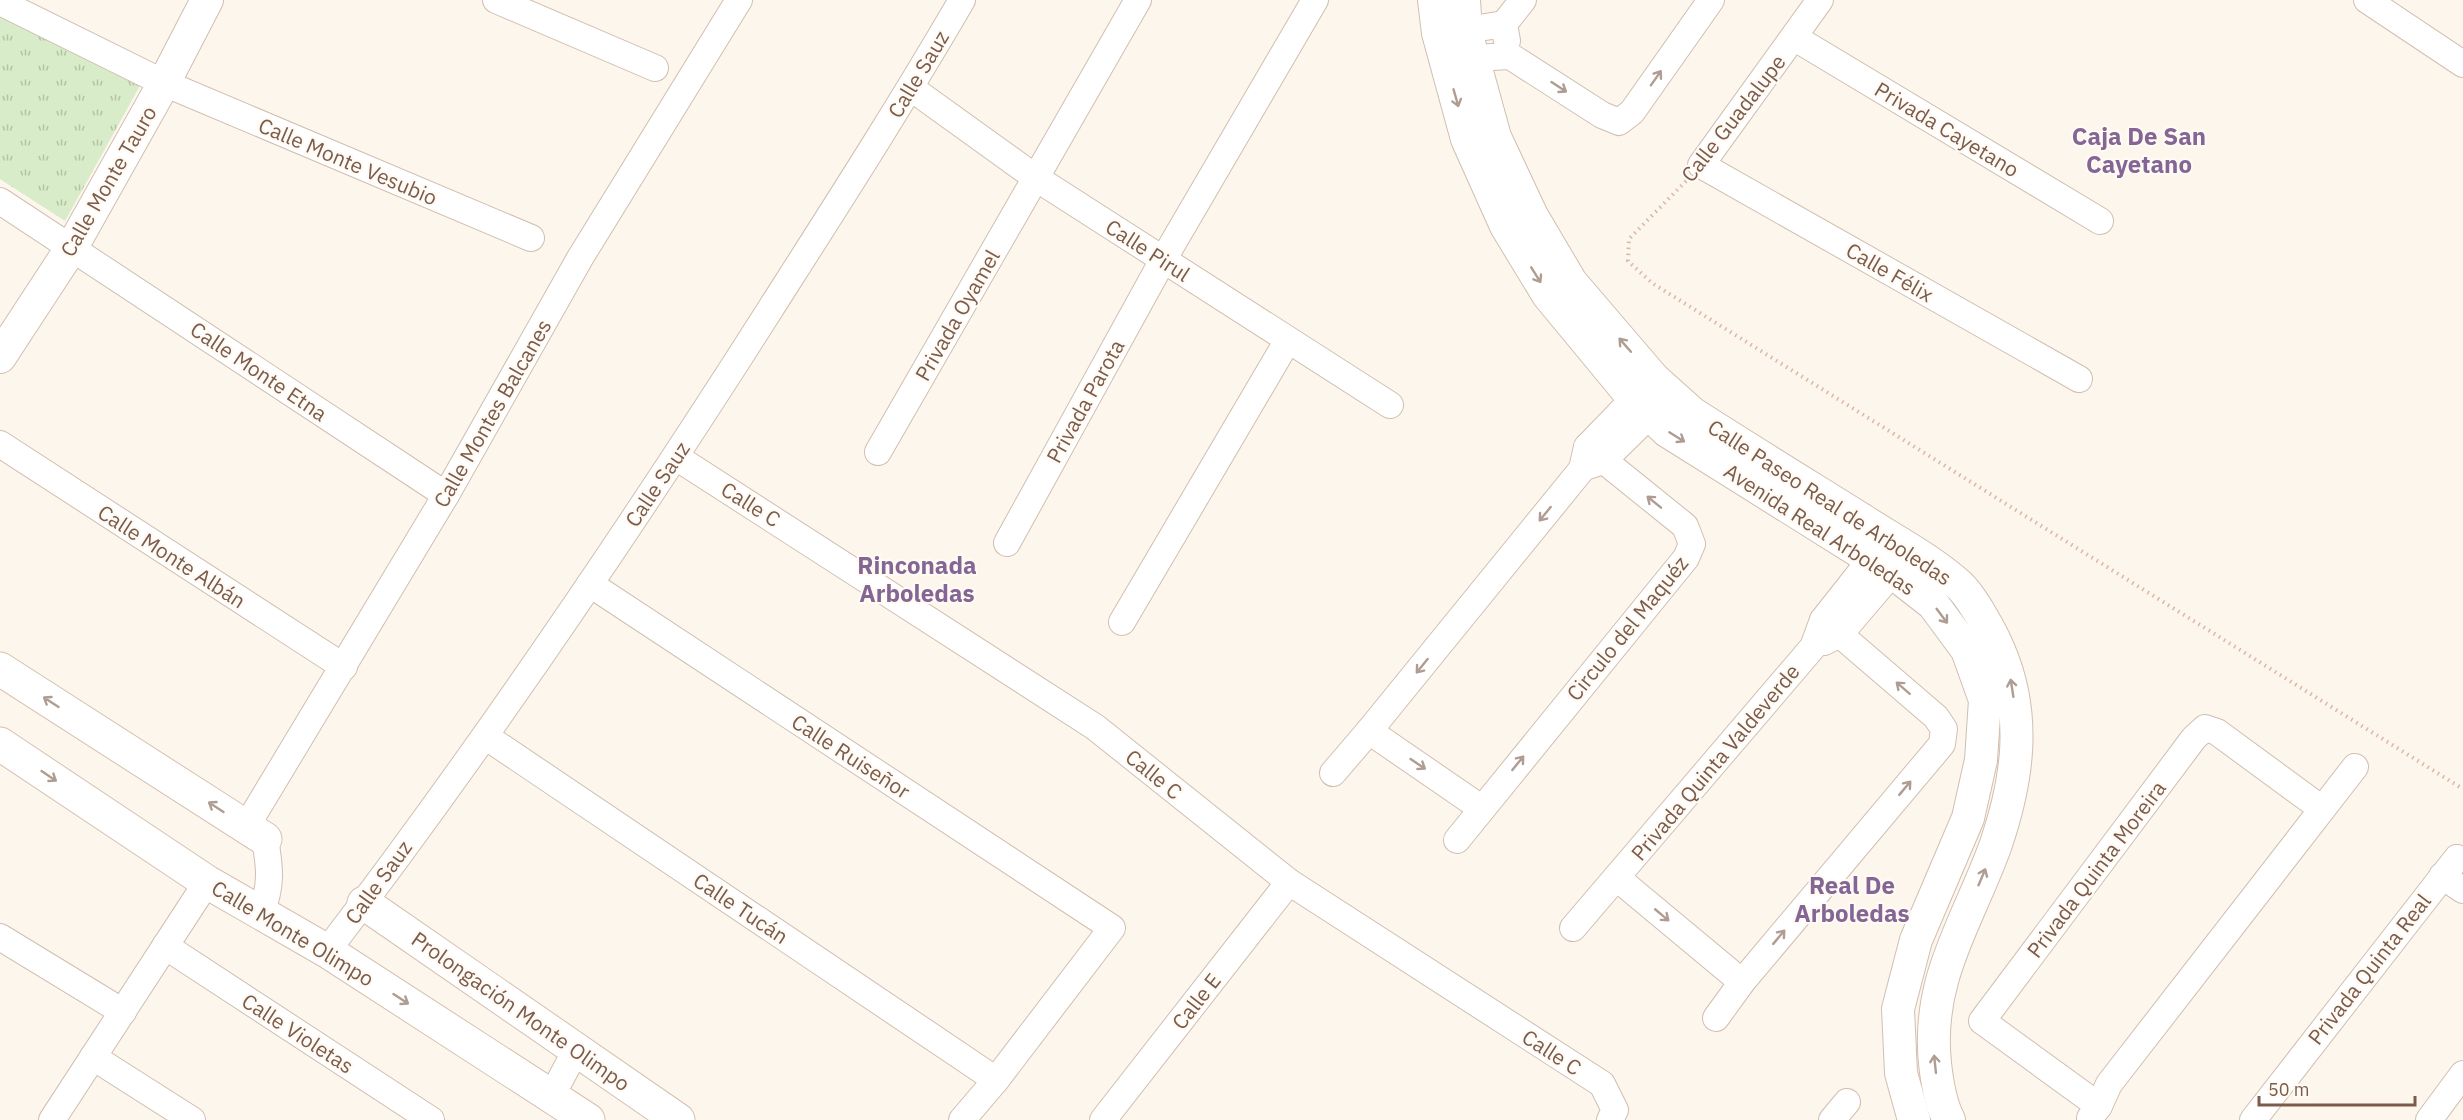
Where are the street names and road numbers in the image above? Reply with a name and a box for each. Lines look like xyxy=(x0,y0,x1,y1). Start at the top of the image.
street label: Calle Sauz xyxy=(881,25,955,123)
street label: Calle Guadalupe xyxy=(1674,48,1792,188)
street label: Privada Cayetano xyxy=(1870,75,2024,183)
street label: Calle Monte Tauro xyxy=(53,101,163,261)
street label: Calle Monte Vesubio xyxy=(254,111,442,211)
street label: Calle Pirul xyxy=(1100,212,1196,288)
street label: Calle Félix xyxy=(1841,236,1939,308)
street label: Privada Oyamel xyxy=(908,244,1006,386)
street label: Calle Montes Balcanes xyxy=(427,314,557,512)
street label: Calle Monte Etna xyxy=(185,315,333,427)
street label: Privada Parota xyxy=(1040,334,1130,468)
street label: Calle Paseo Real de Arboledas xyxy=(1703,413,1957,591)
street label: Calle Sauz xyxy=(618,436,696,532)
street label: Avenida Real Arboledas xyxy=(1719,457,1921,601)
street label: Calle C xyxy=(716,475,786,533)
street label: Calle Monte Albán xyxy=(93,498,251,614)
street label: Circulo del Maquéz xyxy=(1560,550,1694,706)
street label: Privada Quinta Valdeverde xyxy=(1624,658,1806,866)
street label: Calle Ruiseñor xyxy=(786,707,916,805)
street label: Calle C xyxy=(1120,743,1188,805)
street label: Privada Quinta Moreira xyxy=(2020,775,2172,963)
street label: Calle Sauz xyxy=(338,834,418,930)
street label: Calle Tucán xyxy=(688,866,794,950)
street label: Calle Monte Olimpo xyxy=(207,873,379,993)
street label: Privada Quinta Real xyxy=(2301,888,2437,1050)
street label: Prolongación Monte Olimpo xyxy=(406,925,636,1097)
street label: Calle E xyxy=(1165,967,1227,1035)
street label: Calle Violetas xyxy=(237,986,359,1080)
street label: Calle C xyxy=(1517,1023,1587,1081)

